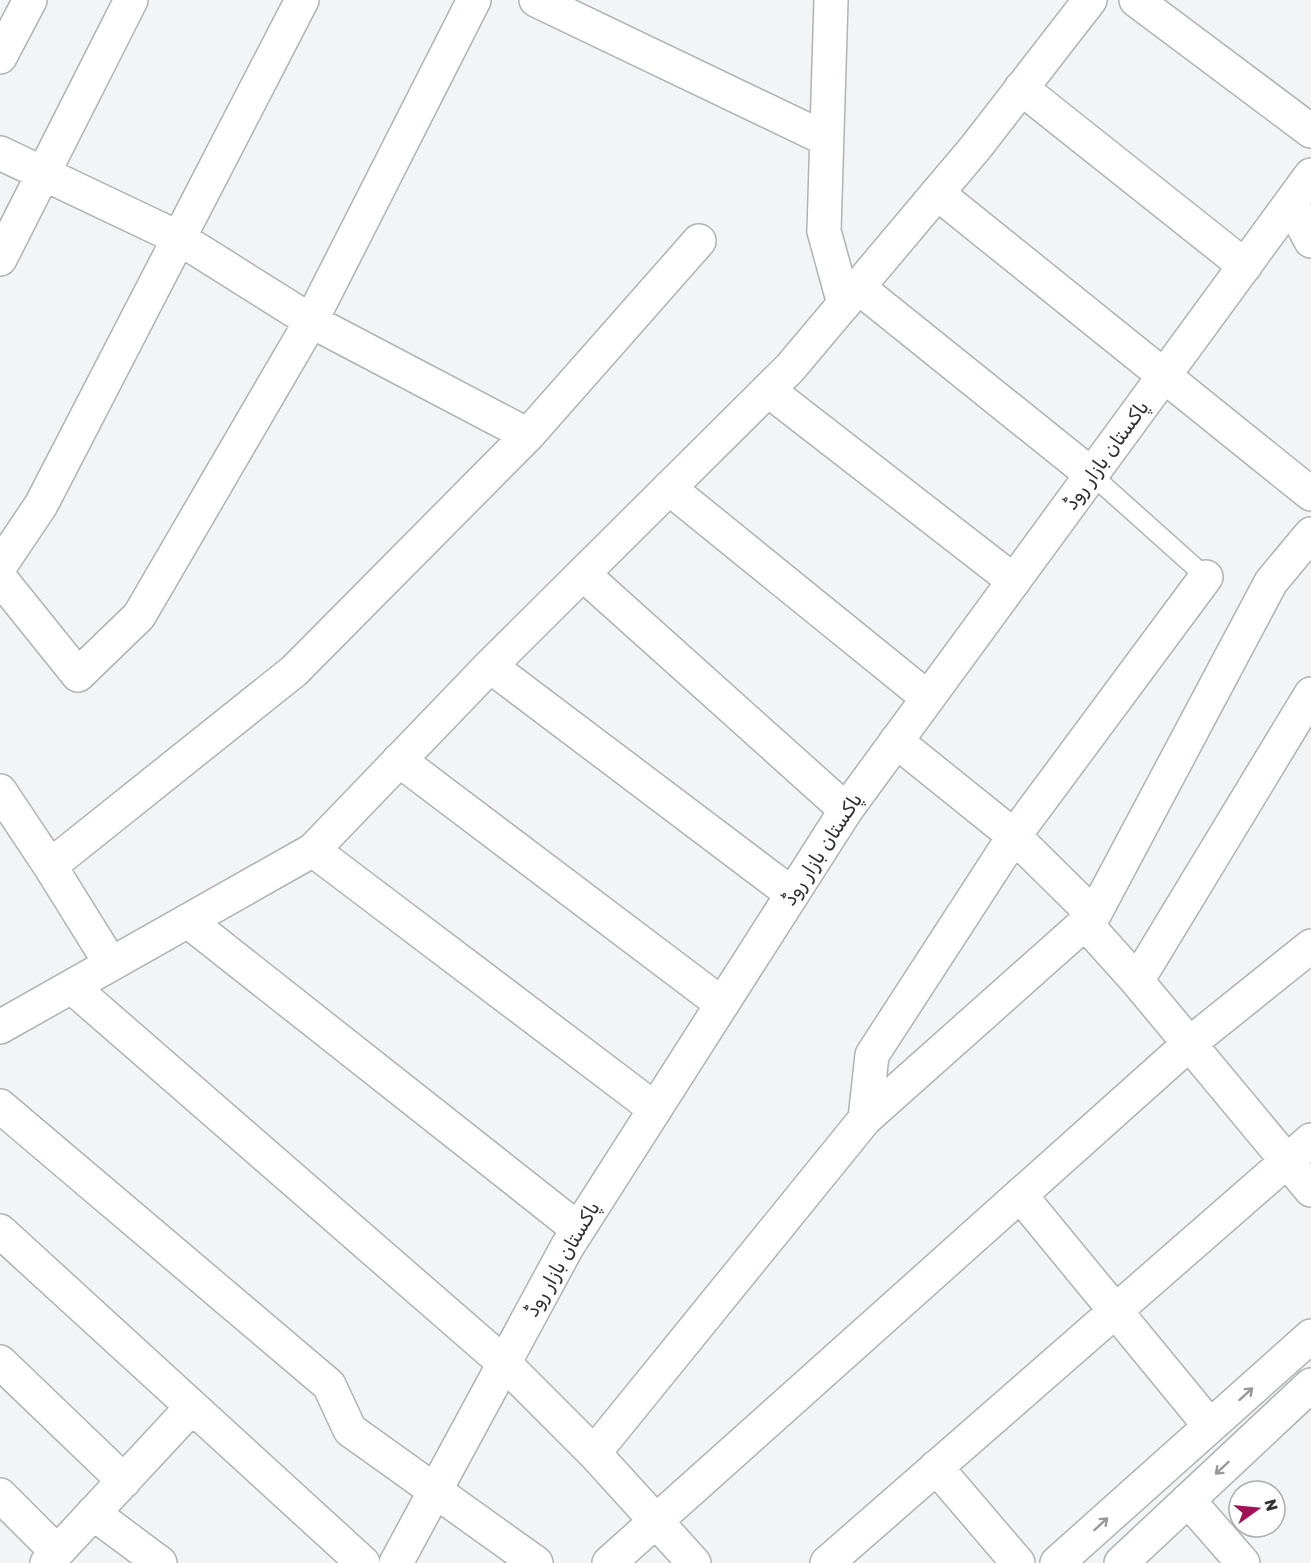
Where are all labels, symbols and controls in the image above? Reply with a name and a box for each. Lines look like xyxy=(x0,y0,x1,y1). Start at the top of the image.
street label: پاکستان بازار روڈ xyxy=(1058,396,1155,515)
street label: پاکستان بازار روڈ xyxy=(777,788,869,911)
street label: پاکستان بازار روڈ xyxy=(519,1197,606,1322)
one-way arrow xyxy=(1238,1387,1253,1401)
one-way arrow xyxy=(1215,1461,1230,1475)
north arrow xyxy=(1227,1479,1287,1539)
text: N xyxy=(1260,1497,1282,1513)
one-way arrow xyxy=(1093,1517,1108,1531)

